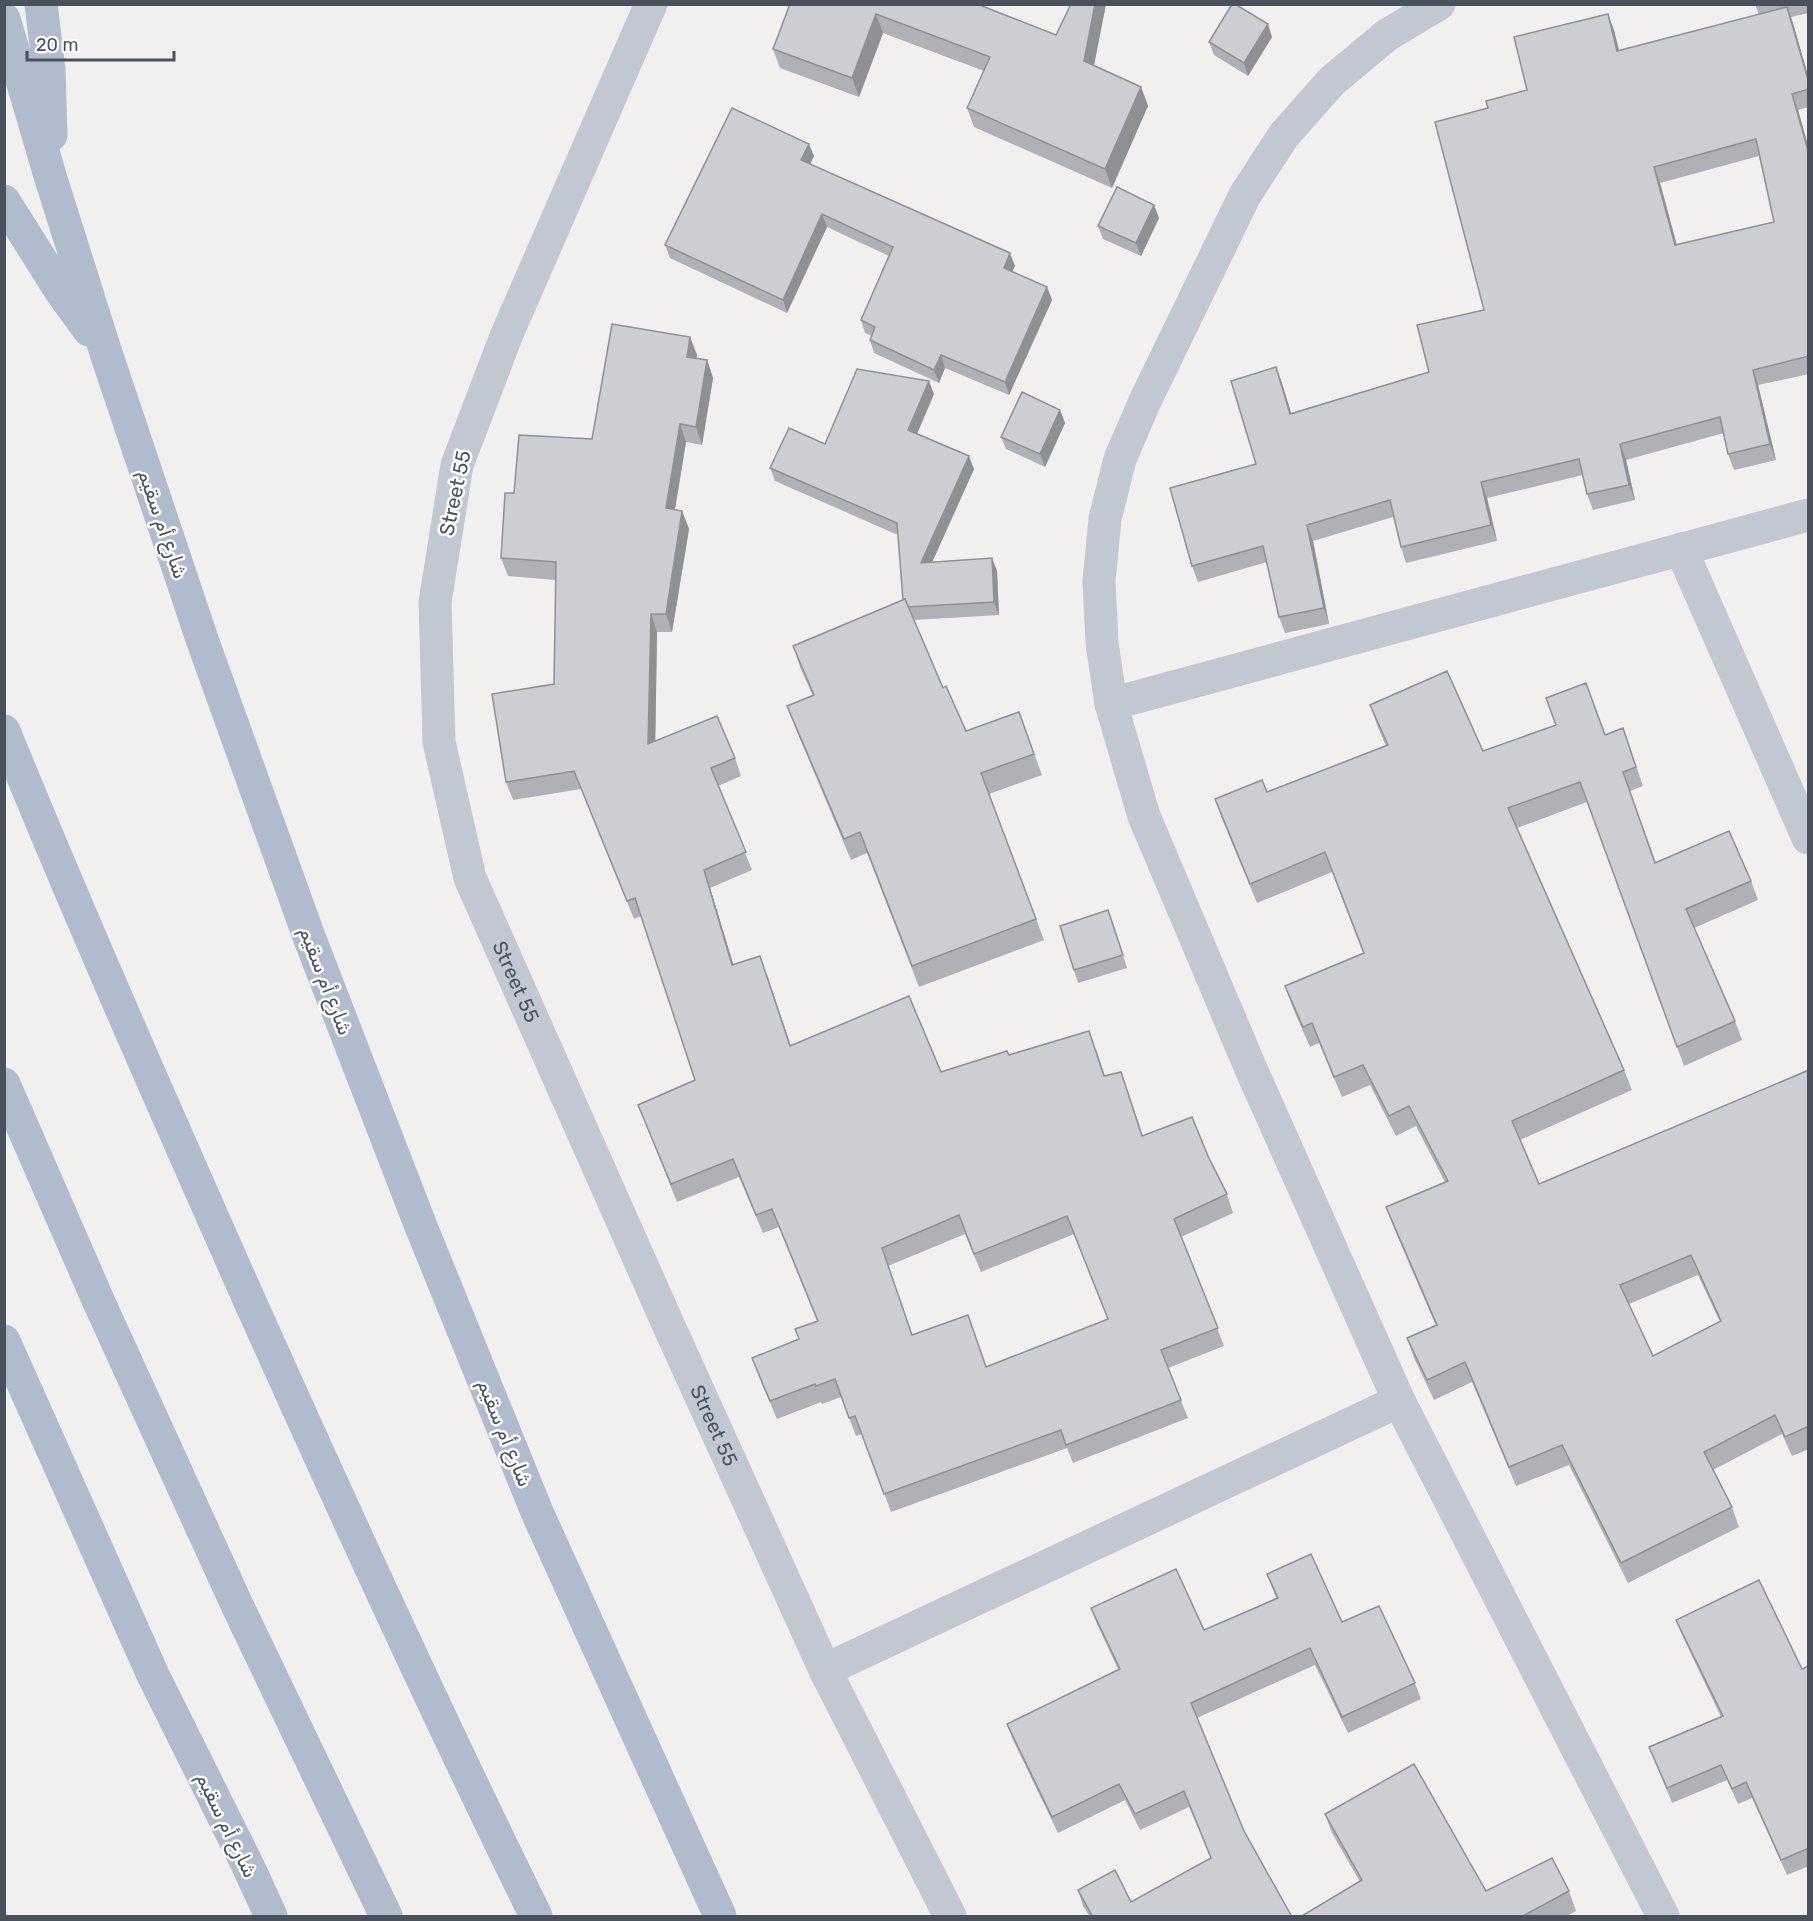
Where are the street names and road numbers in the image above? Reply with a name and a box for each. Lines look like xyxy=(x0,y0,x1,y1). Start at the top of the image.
street label: Street 55 xyxy=(434,448,476,538)
street label: شارع أم سقيم xyxy=(131,466,193,582)
street label: شارع أم سقيم xyxy=(292,923,358,1039)
street label: Street 55 xyxy=(487,937,545,1026)
street label: شارع أم سقيم xyxy=(471,1376,537,1491)
street label: Street 55 xyxy=(685,1381,743,1470)
street label: شارع أم سقيم xyxy=(189,1768,263,1882)

